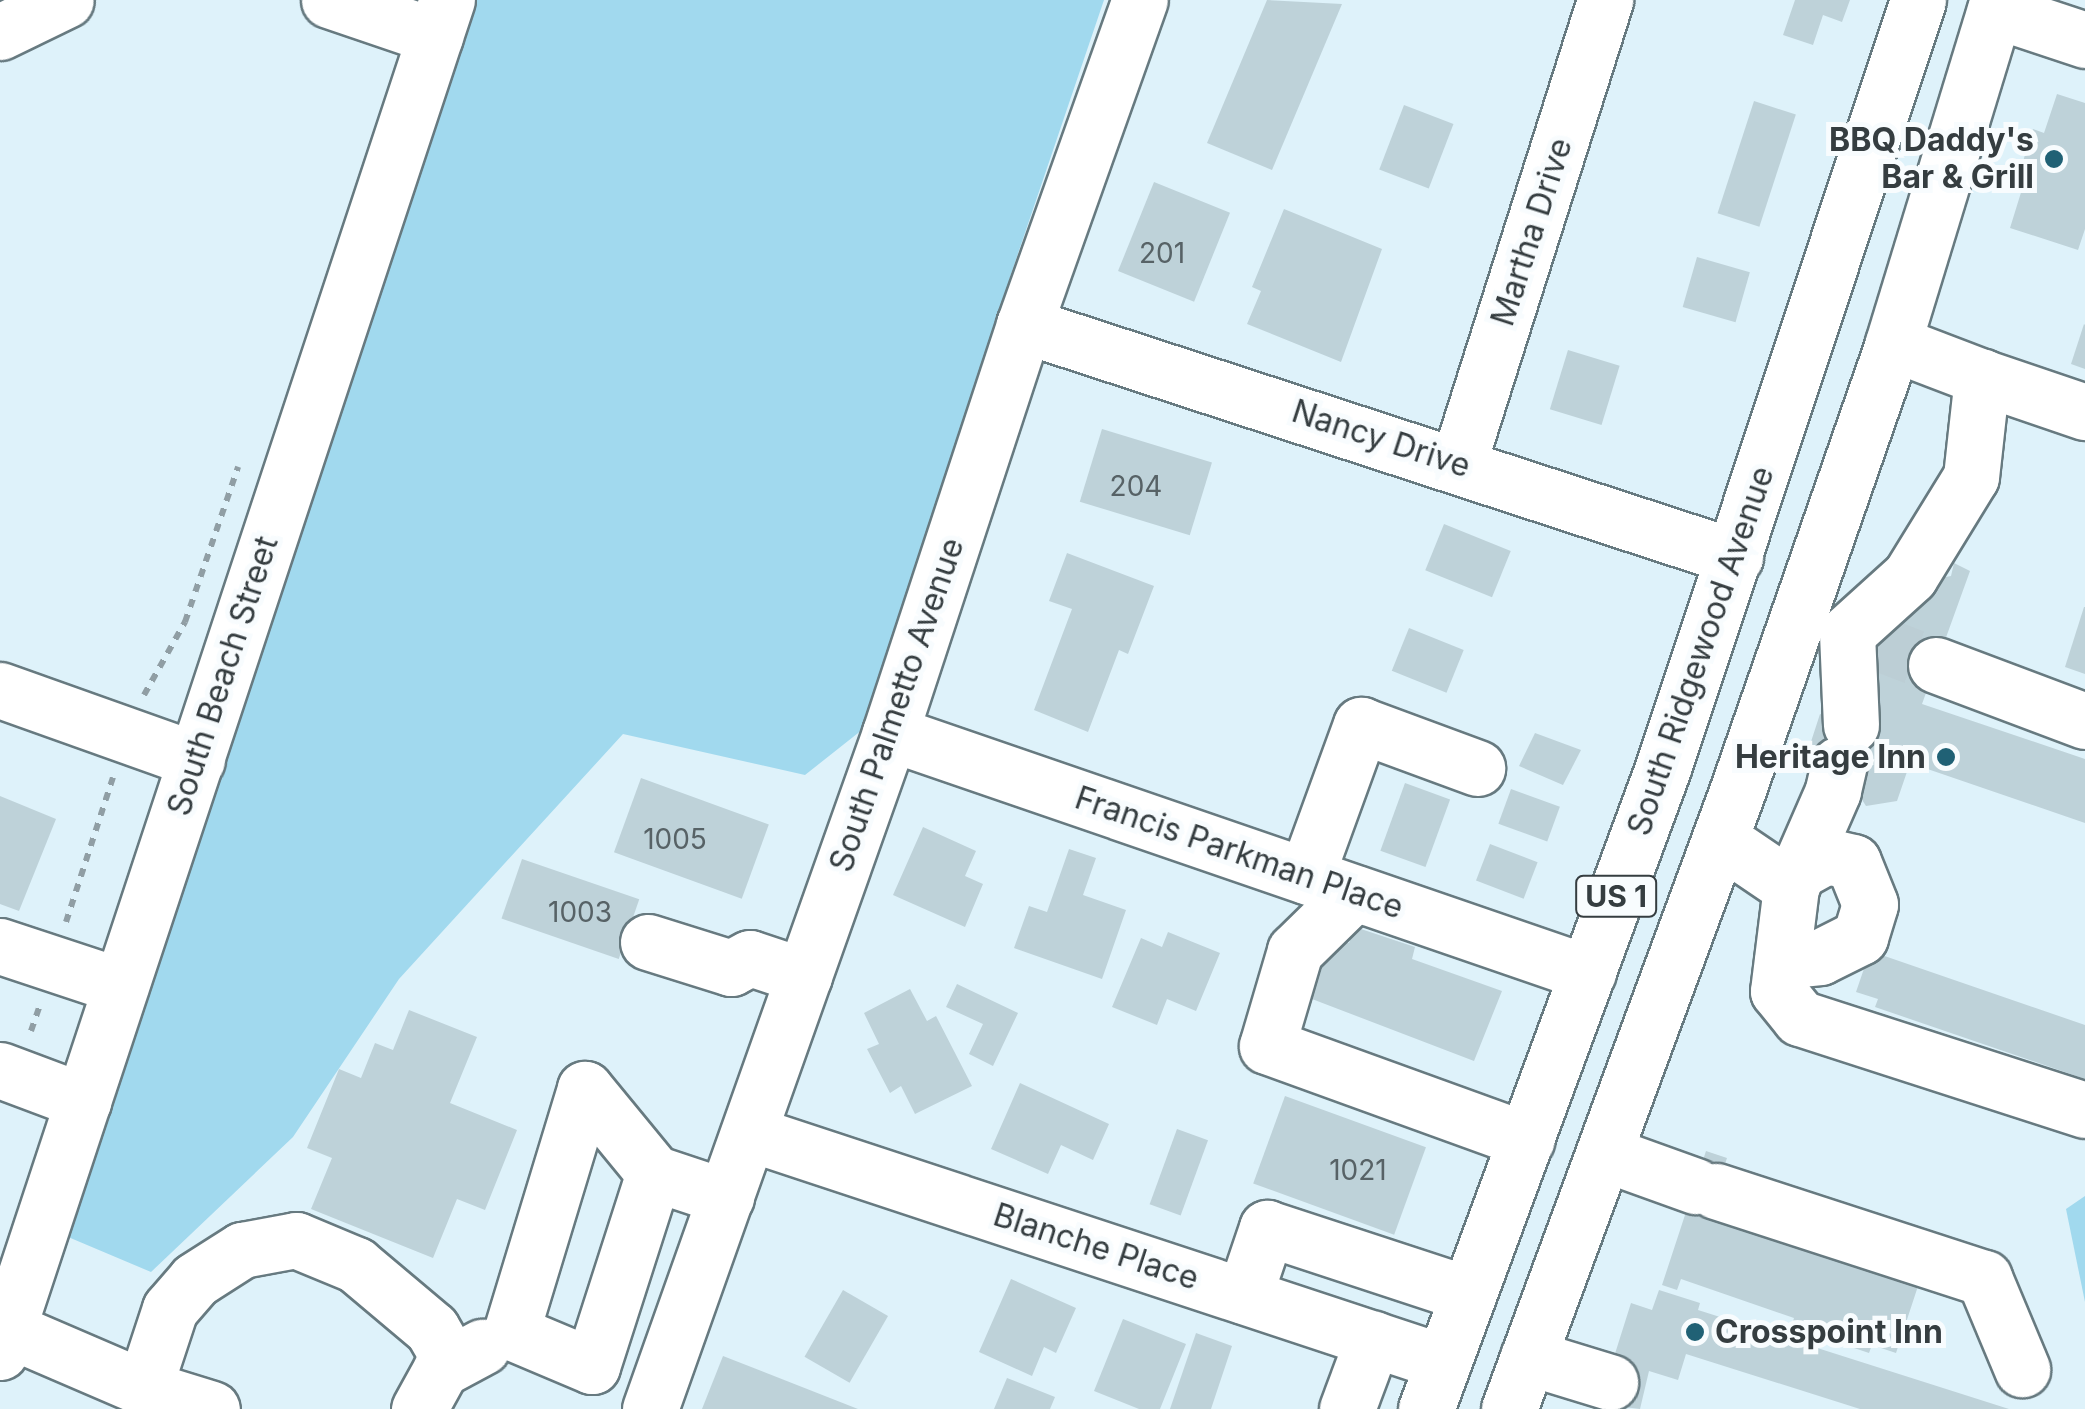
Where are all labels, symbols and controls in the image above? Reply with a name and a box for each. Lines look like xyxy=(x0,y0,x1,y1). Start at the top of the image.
place label: BBQ Daddy's Bar & Grill xyxy=(1829,122,2034,197)
street label: Martha Drive xyxy=(1484,133,1580,331)
marker: BBQ Daddy's Bar & Grill xyxy=(2043,148,2065,170)
house number: 201 xyxy=(1139,236,1185,270)
street label: Nancy Drive xyxy=(1287,392,1475,486)
street label: South Ridgewood Avenue xyxy=(1620,461,1782,841)
house number: 204 xyxy=(1110,469,1162,503)
street label: South Beach Street xyxy=(160,531,286,821)
street label: South Palmetto Avenue xyxy=(822,533,972,877)
place label: Heritage Inn xyxy=(1735,738,1926,776)
marker: Heritage Inn xyxy=(1935,746,1957,768)
street label: Francis Parkman Place xyxy=(1070,779,1408,927)
house number: 1005 xyxy=(643,822,707,856)
road number: US 1 xyxy=(1574,871,1658,921)
house number: 1003 xyxy=(548,895,612,929)
house number: 1021 xyxy=(1329,1153,1387,1187)
street label: Blanche Place xyxy=(989,1196,1203,1298)
place label: Crosspoint Inn xyxy=(1715,1313,1943,1351)
marker: Crosspoint Inn xyxy=(1684,1321,1706,1343)

